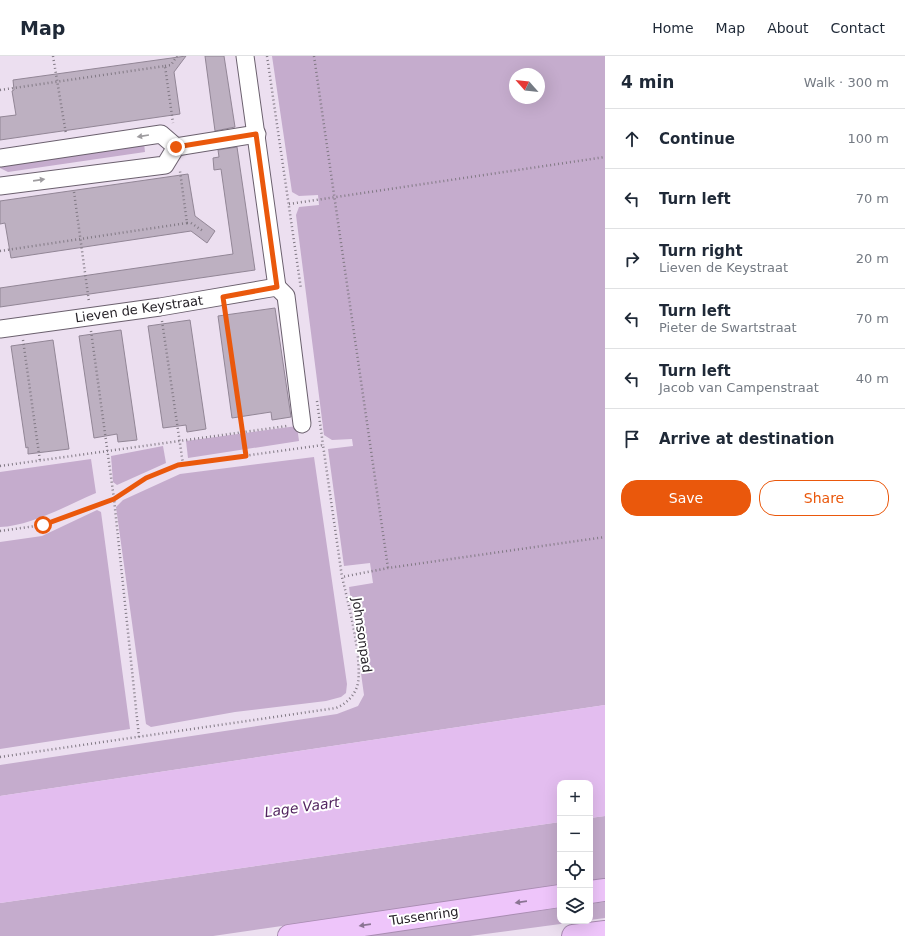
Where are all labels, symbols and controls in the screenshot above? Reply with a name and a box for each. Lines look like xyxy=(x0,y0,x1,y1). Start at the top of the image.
text: Map xyxy=(20,17,65,39)
text: Home xyxy=(652,20,694,36)
text: Map xyxy=(716,20,745,36)
text: About xyxy=(767,20,809,36)
text: Contact xyxy=(831,20,885,36)
north arrow xyxy=(509,68,545,104)
text: 4 min xyxy=(621,72,674,92)
text: Walk · 300 m xyxy=(804,75,889,90)
icon: ahead xyxy=(621,128,643,150)
text: Continue xyxy=(659,130,735,148)
text: 100 m xyxy=(847,131,889,146)
one-way arrow xyxy=(136,133,149,139)
route end xyxy=(167,138,185,156)
one-way arrow xyxy=(33,177,45,183)
icon: left xyxy=(621,188,643,210)
text: Turn left xyxy=(659,190,731,208)
text: 70 m xyxy=(856,191,889,206)
text: Turn right xyxy=(659,242,743,260)
icon: right xyxy=(621,248,643,270)
text: 20 m xyxy=(856,251,889,266)
text: Lieven de Keystraat xyxy=(659,260,788,275)
street label: Lieven de Keystraat xyxy=(74,293,204,325)
text: Turn left xyxy=(659,302,731,320)
icon: left xyxy=(621,308,643,330)
text: 70 m xyxy=(856,311,889,326)
text: Pieter de Swartstraat xyxy=(659,320,797,335)
text: Turn left xyxy=(659,362,731,380)
icon: left xyxy=(621,368,643,390)
text: 40 m xyxy=(856,371,889,386)
text: Jacob van Campenstraat xyxy=(659,380,819,395)
icon: arrive xyxy=(621,428,643,450)
text: Arrive at destination xyxy=(659,430,834,448)
button: Save xyxy=(621,480,751,516)
button: Share xyxy=(759,480,889,516)
route start xyxy=(34,516,52,534)
street label: Johnsonpad xyxy=(349,595,375,674)
map controls xyxy=(557,780,593,924)
button: + xyxy=(557,780,593,816)
water label: Lage Vaart xyxy=(264,794,341,820)
button: − xyxy=(557,816,593,852)
button: locate xyxy=(557,852,593,888)
button: layers xyxy=(557,888,593,924)
one-way arrow xyxy=(515,899,527,905)
street label: Tussenring xyxy=(388,904,459,928)
one-way arrow xyxy=(359,922,371,928)

